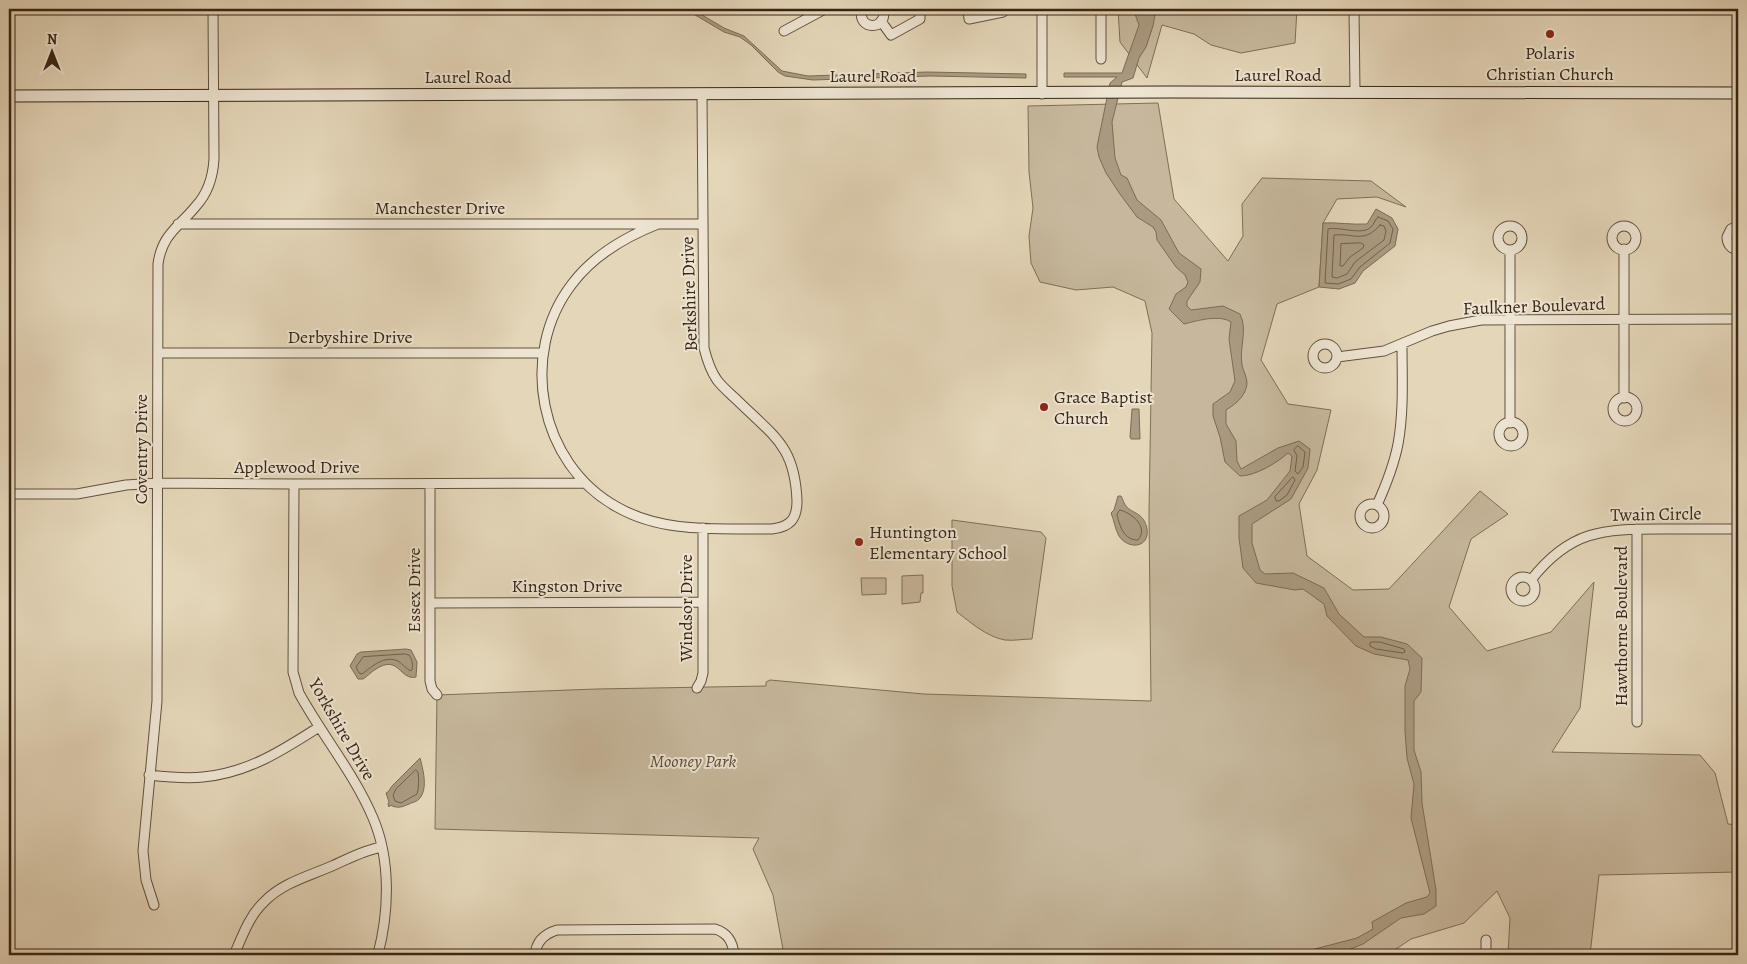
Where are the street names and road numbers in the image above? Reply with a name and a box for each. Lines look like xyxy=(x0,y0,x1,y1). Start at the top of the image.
street label: Laurel Road xyxy=(1234,63,1322,87)
street label: Laurel Road xyxy=(829,64,917,88)
street label: Laurel Road xyxy=(424,65,512,89)
street label: Manchester Drive xyxy=(375,196,505,220)
street label: Berkshire Drive xyxy=(675,236,703,352)
street label: Faulkner Boulevard xyxy=(1462,292,1606,320)
street label: Derbyshire Drive xyxy=(287,325,413,349)
street label: Coventry Drive xyxy=(129,394,153,504)
street label: Applewood Drive xyxy=(233,455,360,479)
street label: Twain Circle xyxy=(1610,501,1702,527)
street label: Hawthorne Boulevard xyxy=(1609,545,1633,707)
street label: Essex Drive xyxy=(402,547,426,633)
street label: Windsor Drive xyxy=(674,554,698,663)
street label: Kingston Drive xyxy=(511,574,623,598)
street label: Yorkshire Drive xyxy=(302,673,381,785)

